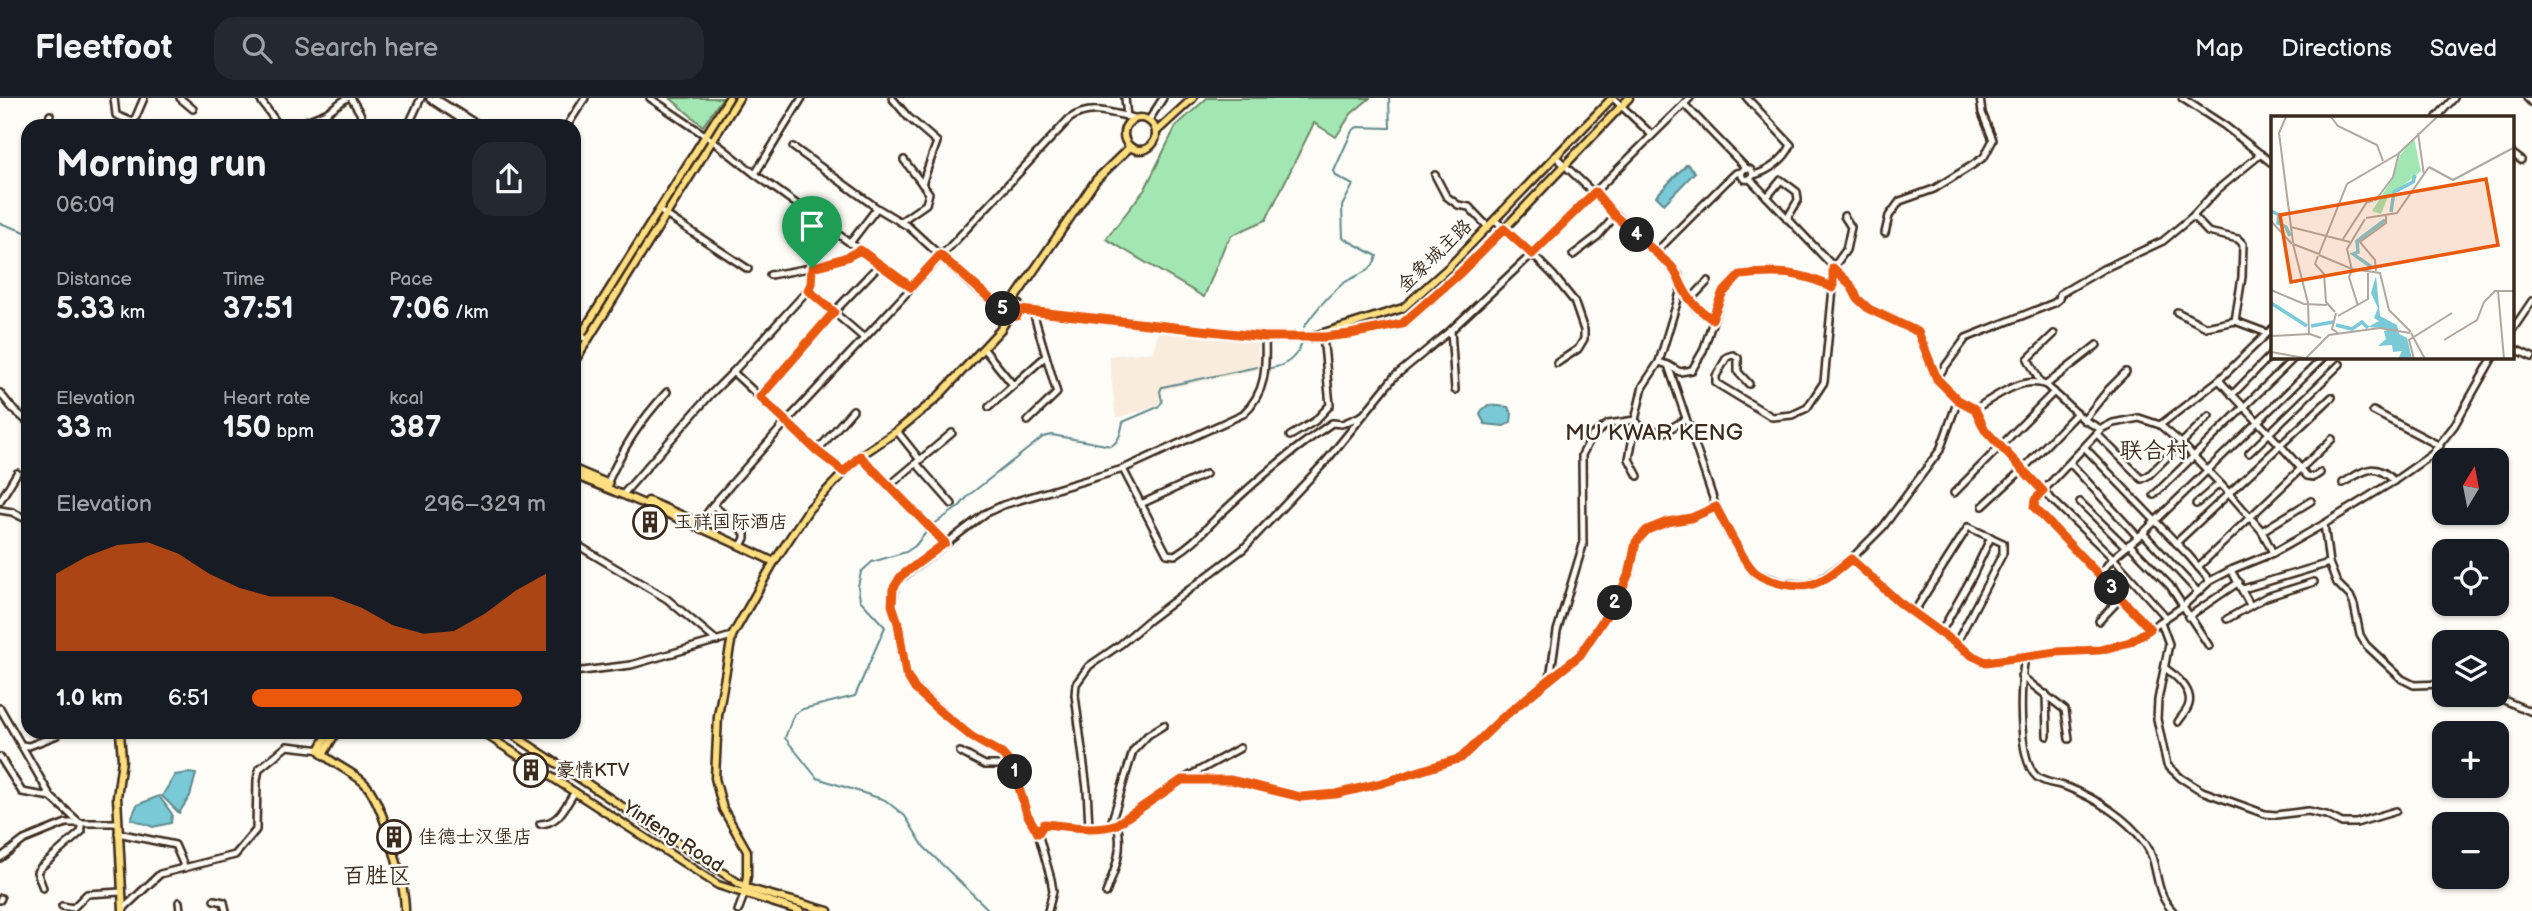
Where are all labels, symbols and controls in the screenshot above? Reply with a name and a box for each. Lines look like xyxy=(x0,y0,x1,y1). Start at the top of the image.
search box xyxy=(214,17,704,80)
text: Fleetfoot xyxy=(35,28,172,68)
icon: search xyxy=(238,29,276,67)
text: Search here xyxy=(294,33,438,64)
text: Map xyxy=(2195,34,2243,63)
text: Directions xyxy=(2281,34,2392,63)
text: Saved xyxy=(2430,34,2497,63)
inset map xyxy=(2271,116,2514,359)
text: Morning run xyxy=(56,142,267,187)
button: share xyxy=(472,142,546,216)
text: 06:09 xyxy=(56,191,115,219)
pin xyxy=(782,196,842,268)
icon: arrive xyxy=(793,207,831,245)
street label: 金象城主路 xyxy=(1393,215,1477,297)
pin: 4 xyxy=(1620,218,1654,252)
text: 4 xyxy=(1631,223,1642,246)
text: Distance xyxy=(56,268,132,291)
text: Time xyxy=(223,268,265,291)
text: Pace xyxy=(389,268,433,291)
text: 5.33 xyxy=(56,291,115,327)
text: 37:51 xyxy=(223,291,294,327)
text: 7:06 xyxy=(389,291,450,327)
pin: 5 xyxy=(986,292,1020,326)
text: 5 xyxy=(997,297,1008,320)
text: km xyxy=(115,301,145,324)
text: /km xyxy=(450,301,489,324)
text: Elevation xyxy=(56,387,135,410)
text: Heart rate xyxy=(223,387,310,410)
text: kcal xyxy=(389,387,423,410)
text: 33 xyxy=(56,410,91,446)
text: 150 xyxy=(223,410,271,446)
text: 387 xyxy=(389,410,441,446)
district label: MU KWAR KENG xyxy=(1565,419,1743,447)
text: m xyxy=(91,420,112,443)
text: bpm xyxy=(271,420,314,443)
district label: 联合村 xyxy=(2120,437,2189,465)
north arrow xyxy=(2432,448,2510,525)
map controls xyxy=(2432,448,2509,889)
text: Elevation xyxy=(56,490,152,518)
text: 296–329 m xyxy=(424,490,546,518)
building icon: 玉祥国际酒店 xyxy=(631,503,669,541)
place label: 玉祥国际酒店 xyxy=(674,511,788,534)
button: locate xyxy=(2432,539,2509,616)
pin: 3 xyxy=(2094,570,2130,606)
text: 3 xyxy=(2106,576,2117,599)
pin: 2 xyxy=(1598,586,1632,620)
text: 2 xyxy=(1609,591,1620,614)
button: layers xyxy=(2432,630,2509,707)
text: 1.0 km xyxy=(56,684,123,712)
text: 6:51 xyxy=(168,684,209,712)
button: + xyxy=(2432,721,2509,798)
building icon: 豪情KTV xyxy=(512,751,550,789)
pin: 1 xyxy=(998,754,1032,790)
place label: 豪情KTV xyxy=(556,759,630,782)
text: 1 xyxy=(1011,760,1019,783)
street label: Yinfeng Road xyxy=(618,796,727,878)
button: − xyxy=(2432,812,2509,889)
building icon: 佳德士汉堡店 xyxy=(375,818,413,856)
place label: 佳德士汉堡店 xyxy=(418,826,532,849)
district label: 百胜区 xyxy=(343,862,412,890)

